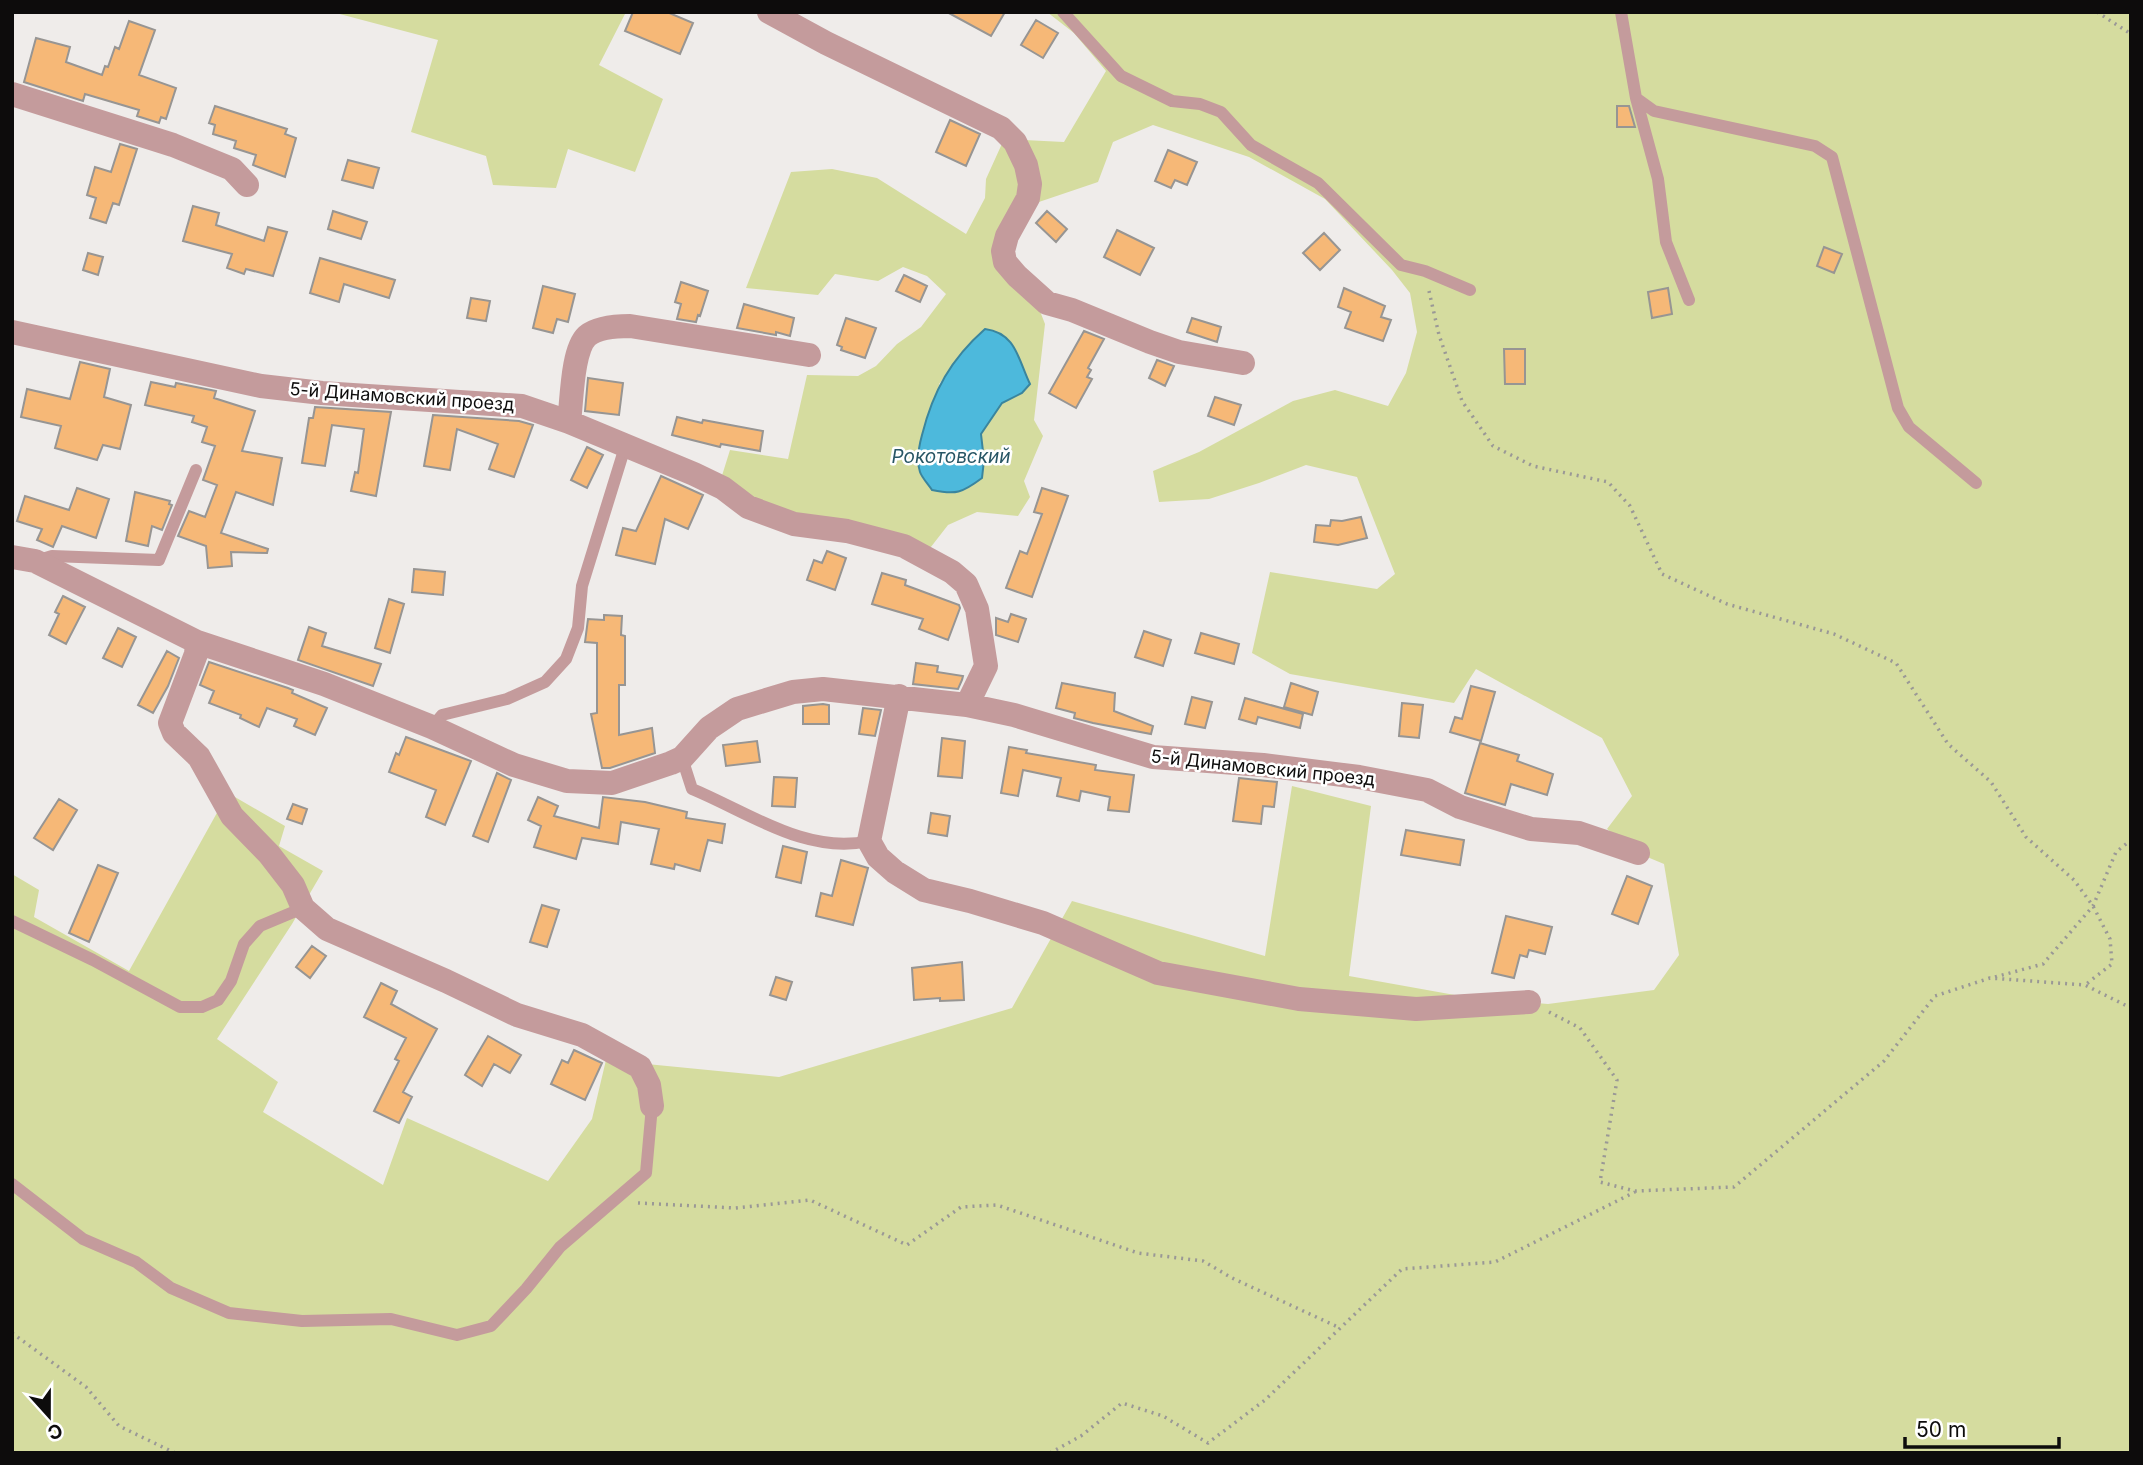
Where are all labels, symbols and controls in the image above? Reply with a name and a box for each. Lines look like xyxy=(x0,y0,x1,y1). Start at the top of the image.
street label: 5-й Динамовский проезд xyxy=(289,378,515,415)
water label: Рокотовский xyxy=(891,445,1011,468)
street label: 5-й Динамовский проезд xyxy=(1150,745,1376,790)
north arrow xyxy=(14,1381,84,1451)
scale bar xyxy=(1905,1406,2059,1450)
text: 50 m xyxy=(1916,1417,1966,1442)
text: С xyxy=(44,1418,66,1445)

